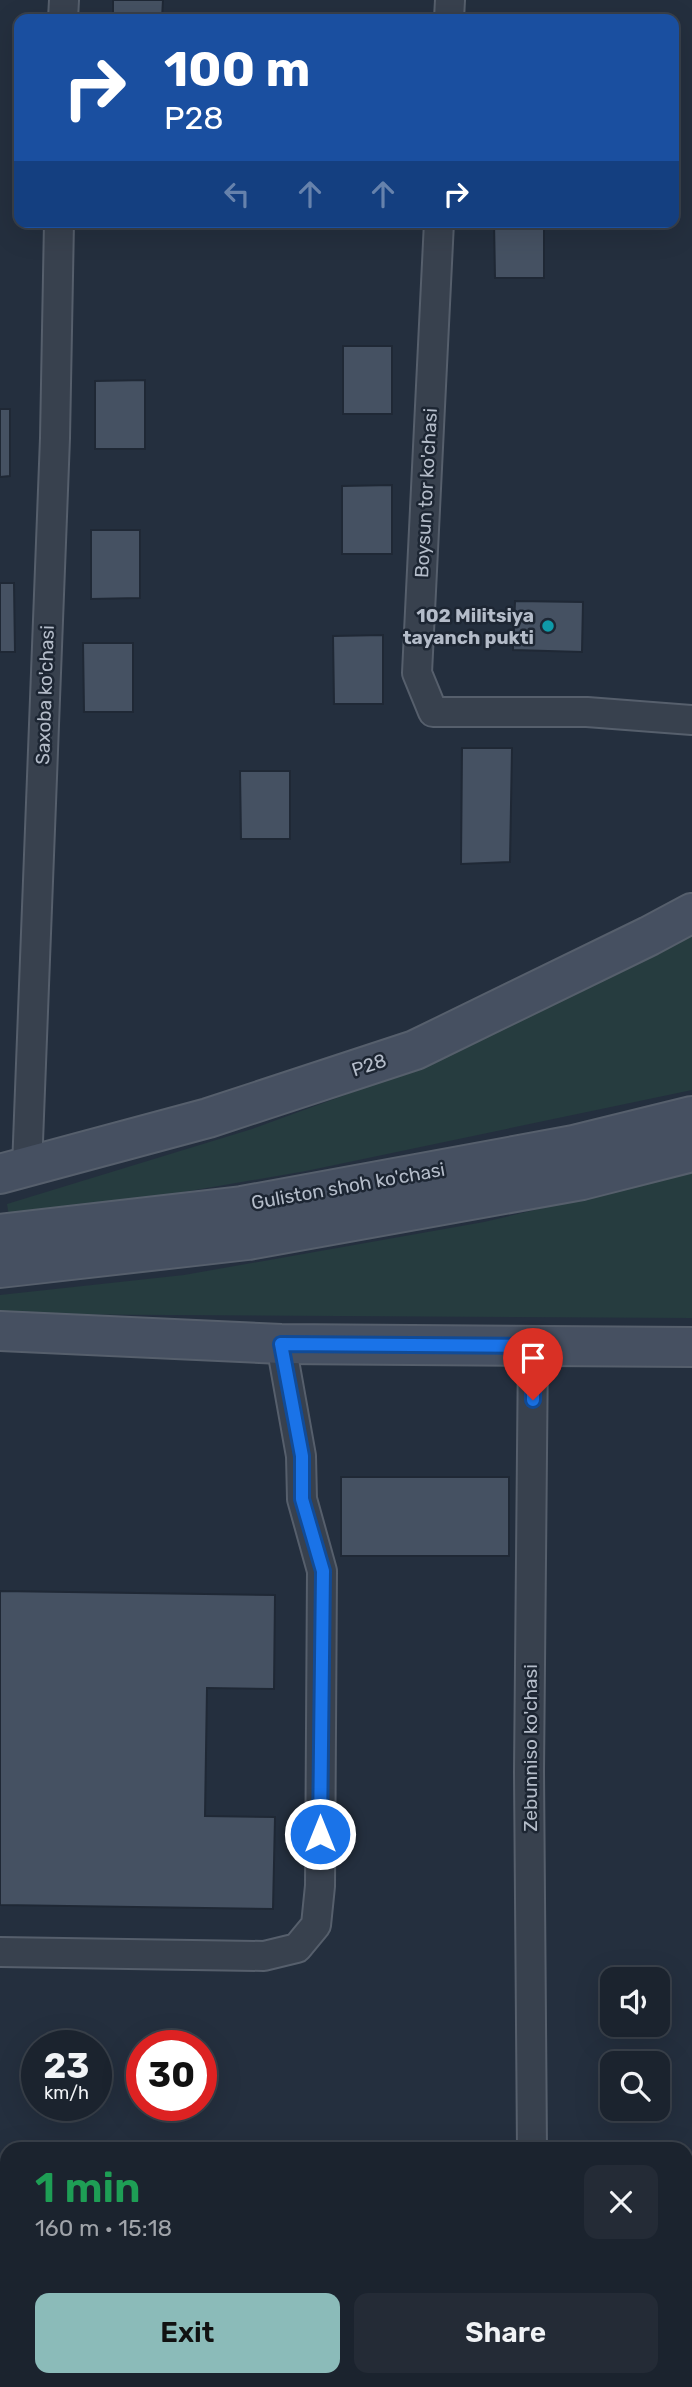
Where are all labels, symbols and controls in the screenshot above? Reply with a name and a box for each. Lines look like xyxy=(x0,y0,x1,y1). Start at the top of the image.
text: 100 m xyxy=(164,40,310,98)
icon: right xyxy=(49,42,140,133)
text: Р28 xyxy=(164,99,224,137)
icon: left xyxy=(218,175,256,213)
icon: ahead xyxy=(291,175,329,213)
icon: ahead xyxy=(364,175,402,213)
icon: right xyxy=(437,175,475,213)
street label: Boysun tor ko'chasi xyxy=(410,407,442,579)
place label: 102 Militsiya tayanch pukti xyxy=(403,604,534,649)
marker: 102 Militsiya tayanch pukti xyxy=(540,618,556,634)
street label: Saxoba ko'chasi xyxy=(31,625,59,765)
street label: Р28 xyxy=(349,1049,389,1081)
street label: Guliston shoh ko'chasi xyxy=(249,1158,447,1214)
pin xyxy=(503,1328,563,1400)
icon: arrive xyxy=(514,1339,552,1377)
street label: Zebunniso ko'chasi xyxy=(519,1664,542,1832)
position arrow xyxy=(283,1797,357,1871)
map controls xyxy=(600,1967,670,2121)
button: sound xyxy=(600,1967,670,2037)
speed limit sign: 30 xyxy=(126,2030,217,2121)
text: 23 xyxy=(44,2045,89,2087)
button: search xyxy=(600,2051,670,2121)
text: km/h xyxy=(44,2082,89,2104)
text: 1 min xyxy=(35,2163,141,2213)
button: close xyxy=(584,2165,658,2239)
text: 160 m · 15:18 xyxy=(35,2214,172,2242)
button: Exit xyxy=(35,2293,340,2373)
button: Share xyxy=(354,2293,658,2373)

